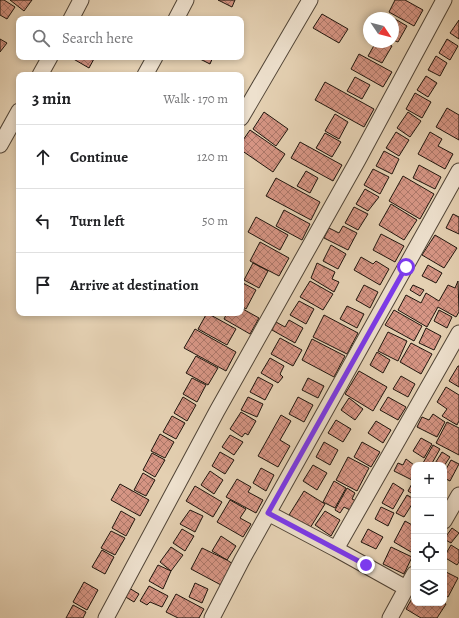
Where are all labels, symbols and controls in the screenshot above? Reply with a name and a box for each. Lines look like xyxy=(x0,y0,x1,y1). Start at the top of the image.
north arrow xyxy=(363,12,399,48)
search box xyxy=(16,16,244,60)
icon: search xyxy=(30,27,52,49)
text: Search here xyxy=(62,28,133,48)
text: 3 min xyxy=(32,87,71,110)
text: Walk · 170 m xyxy=(163,90,228,107)
icon: ahead xyxy=(32,146,54,168)
text: Continue xyxy=(70,147,128,167)
text: 120 m xyxy=(197,148,228,165)
icon: left xyxy=(32,210,54,232)
text: Turn left xyxy=(70,211,125,231)
text: 50 m xyxy=(202,212,228,229)
route start xyxy=(397,258,415,276)
icon: arrive xyxy=(32,274,54,296)
text: Arrive at destination xyxy=(70,275,199,295)
map controls xyxy=(411,462,447,606)
button: + xyxy=(411,462,447,498)
button: − xyxy=(411,498,447,534)
button: locate xyxy=(411,534,447,570)
route end xyxy=(357,556,375,574)
button: layers xyxy=(411,570,447,606)

